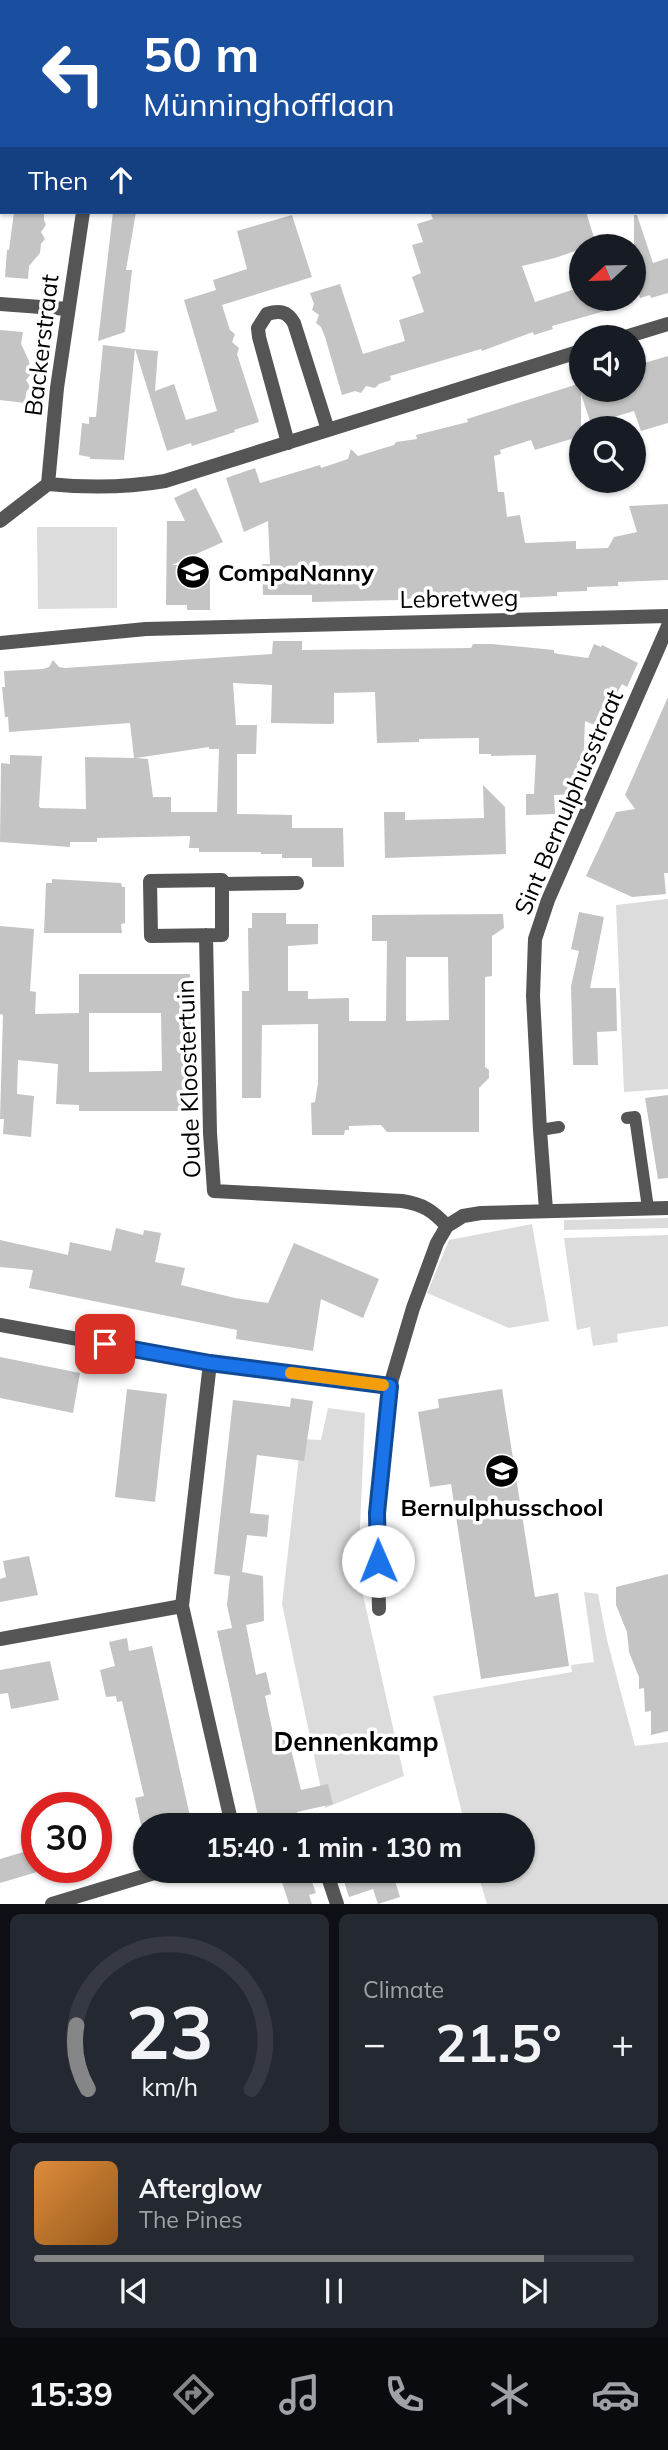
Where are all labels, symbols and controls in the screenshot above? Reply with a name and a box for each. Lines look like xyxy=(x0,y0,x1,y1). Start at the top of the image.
text: 50 m xyxy=(143,23,259,84)
icon: left xyxy=(28,28,119,119)
text: Münninghofflaan xyxy=(143,84,395,124)
icon: ahead xyxy=(102,161,140,199)
text: Then xyxy=(28,164,88,197)
north arrow xyxy=(569,234,646,312)
map controls xyxy=(569,234,646,493)
street label: Backerstraat xyxy=(17,273,65,417)
button: sound xyxy=(569,325,646,402)
button: search xyxy=(569,416,646,493)
school or university icon: CompaNanny xyxy=(174,553,212,591)
place label: CompaNanny xyxy=(218,557,375,587)
street label: Lebretweg xyxy=(399,582,519,614)
street label: Sint Bernulphusstraat xyxy=(507,685,629,919)
street label: Oude Kloostertuin xyxy=(170,979,206,1179)
pin xyxy=(75,1314,135,1374)
icon: arrive xyxy=(86,1325,124,1363)
school or university icon: Bernulphusschool xyxy=(483,1452,521,1490)
place label: Bernulphusschool xyxy=(400,1492,604,1522)
position arrow xyxy=(341,1524,415,1598)
district label: Dennenkamp xyxy=(273,1725,439,1758)
speed limit sign: 30 xyxy=(21,1792,112,1883)
text: 15:40 · 1 min · 130 m xyxy=(206,1831,462,1864)
text: Climate xyxy=(363,1975,444,2004)
text: 23 xyxy=(126,1987,213,2078)
text: 21.5° xyxy=(435,2010,562,2075)
text: − xyxy=(363,2019,386,2067)
text: + xyxy=(611,2019,634,2067)
text: km/h xyxy=(141,2071,198,2102)
text: Afterglow xyxy=(139,2172,262,2205)
text: The Pines xyxy=(139,2205,243,2234)
icon: previous xyxy=(115,2272,153,2310)
icon: pause xyxy=(315,2272,353,2310)
icon: next xyxy=(515,2272,553,2310)
icon: directions xyxy=(169,2370,218,2419)
icon: music xyxy=(275,2370,324,2419)
icon: phone xyxy=(380,2370,429,2419)
icon: climate xyxy=(485,2370,534,2419)
icon: car xyxy=(591,2370,640,2419)
text: 15:39 xyxy=(28,2374,113,2414)

